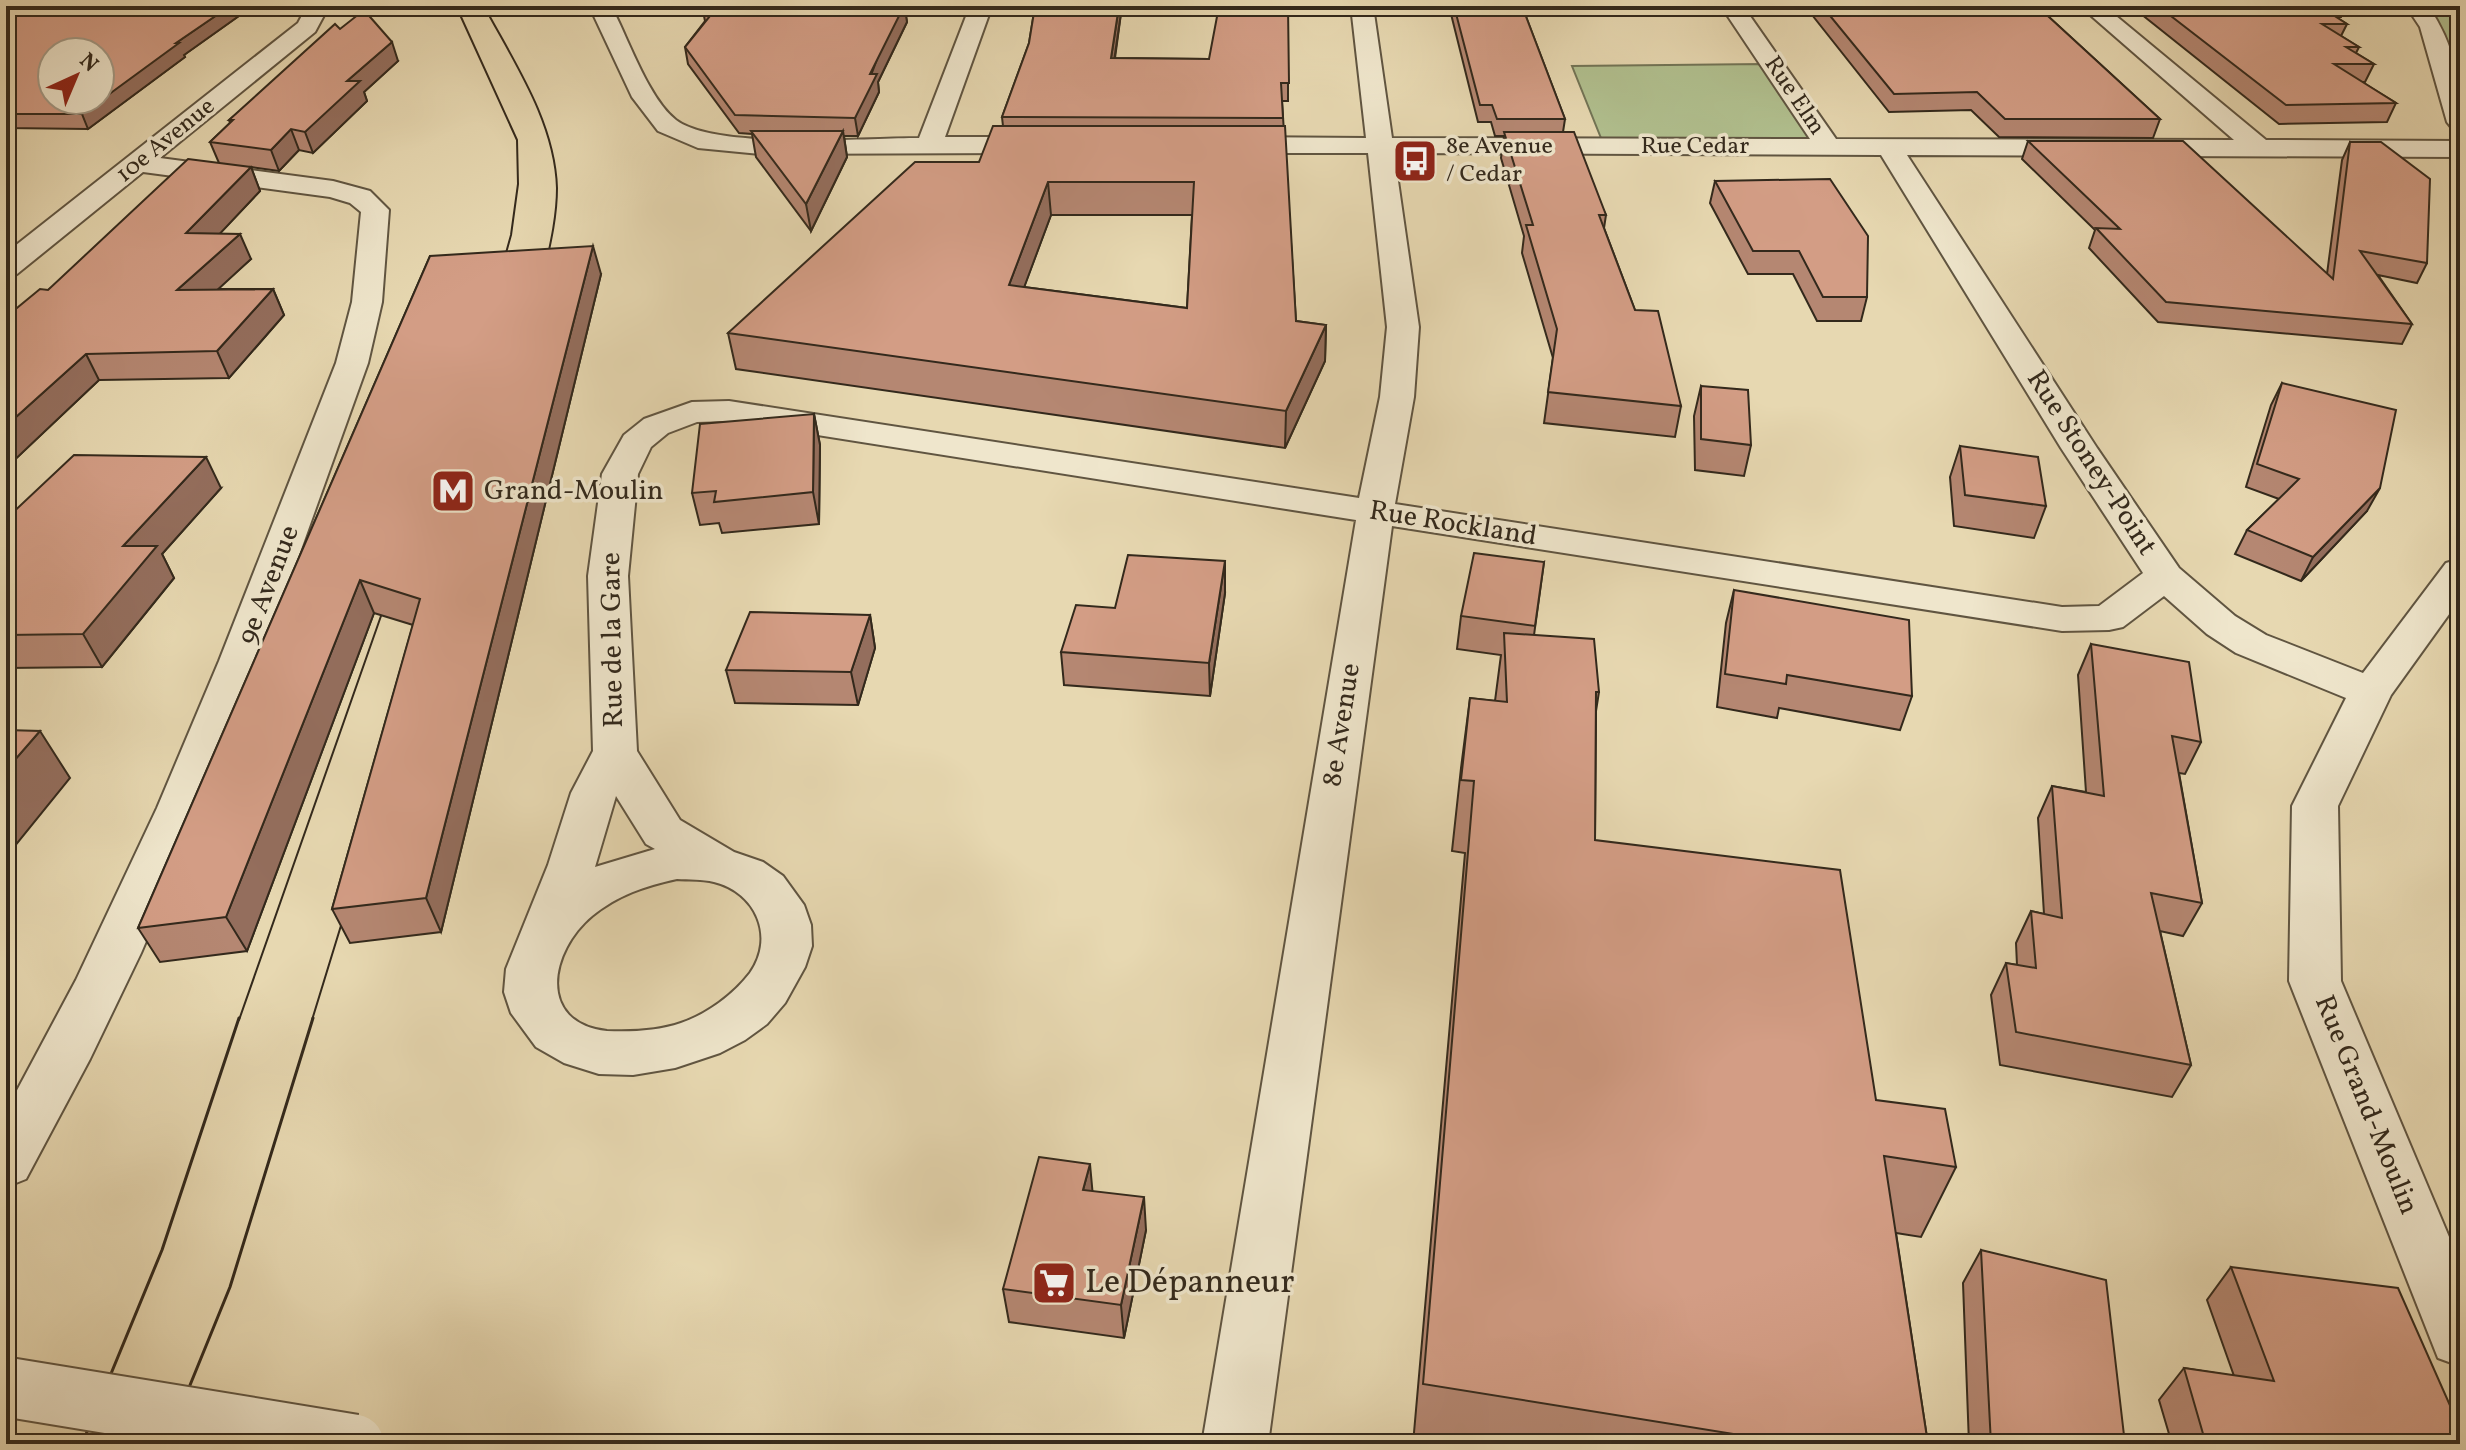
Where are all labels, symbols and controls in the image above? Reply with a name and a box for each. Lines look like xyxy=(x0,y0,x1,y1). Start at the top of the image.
north arrow xyxy=(36,36,116,116)
text: N xyxy=(72,47,105,80)
street label: Rue Elm xyxy=(1755,50,1833,142)
street label: 10e Avenue xyxy=(109,91,223,191)
place label: 8e Avenue / Cedar xyxy=(1446,130,1553,192)
street label: Rue Cedar xyxy=(1641,130,1749,164)
bus stop icon: 8e Avenue / Cedar xyxy=(1391,137,1439,185)
street label: Rue Stoney-Point xyxy=(2016,363,2166,563)
metro station icon: Grand-Moulin xyxy=(429,467,477,515)
place label: Grand-Moulin xyxy=(484,472,664,511)
street label: Rue Rockland xyxy=(1366,492,1540,556)
street label: 9e Avenue xyxy=(228,520,310,650)
street label: Rue de la Gare xyxy=(592,552,634,728)
street label: 8e Avenue xyxy=(1313,660,1371,790)
street label: Rue Grand-Moulin xyxy=(2304,990,2428,1220)
supermarket icon: Le Dépanneur xyxy=(1030,1259,1078,1307)
place label: Le Dépanneur xyxy=(1085,1260,1294,1307)

